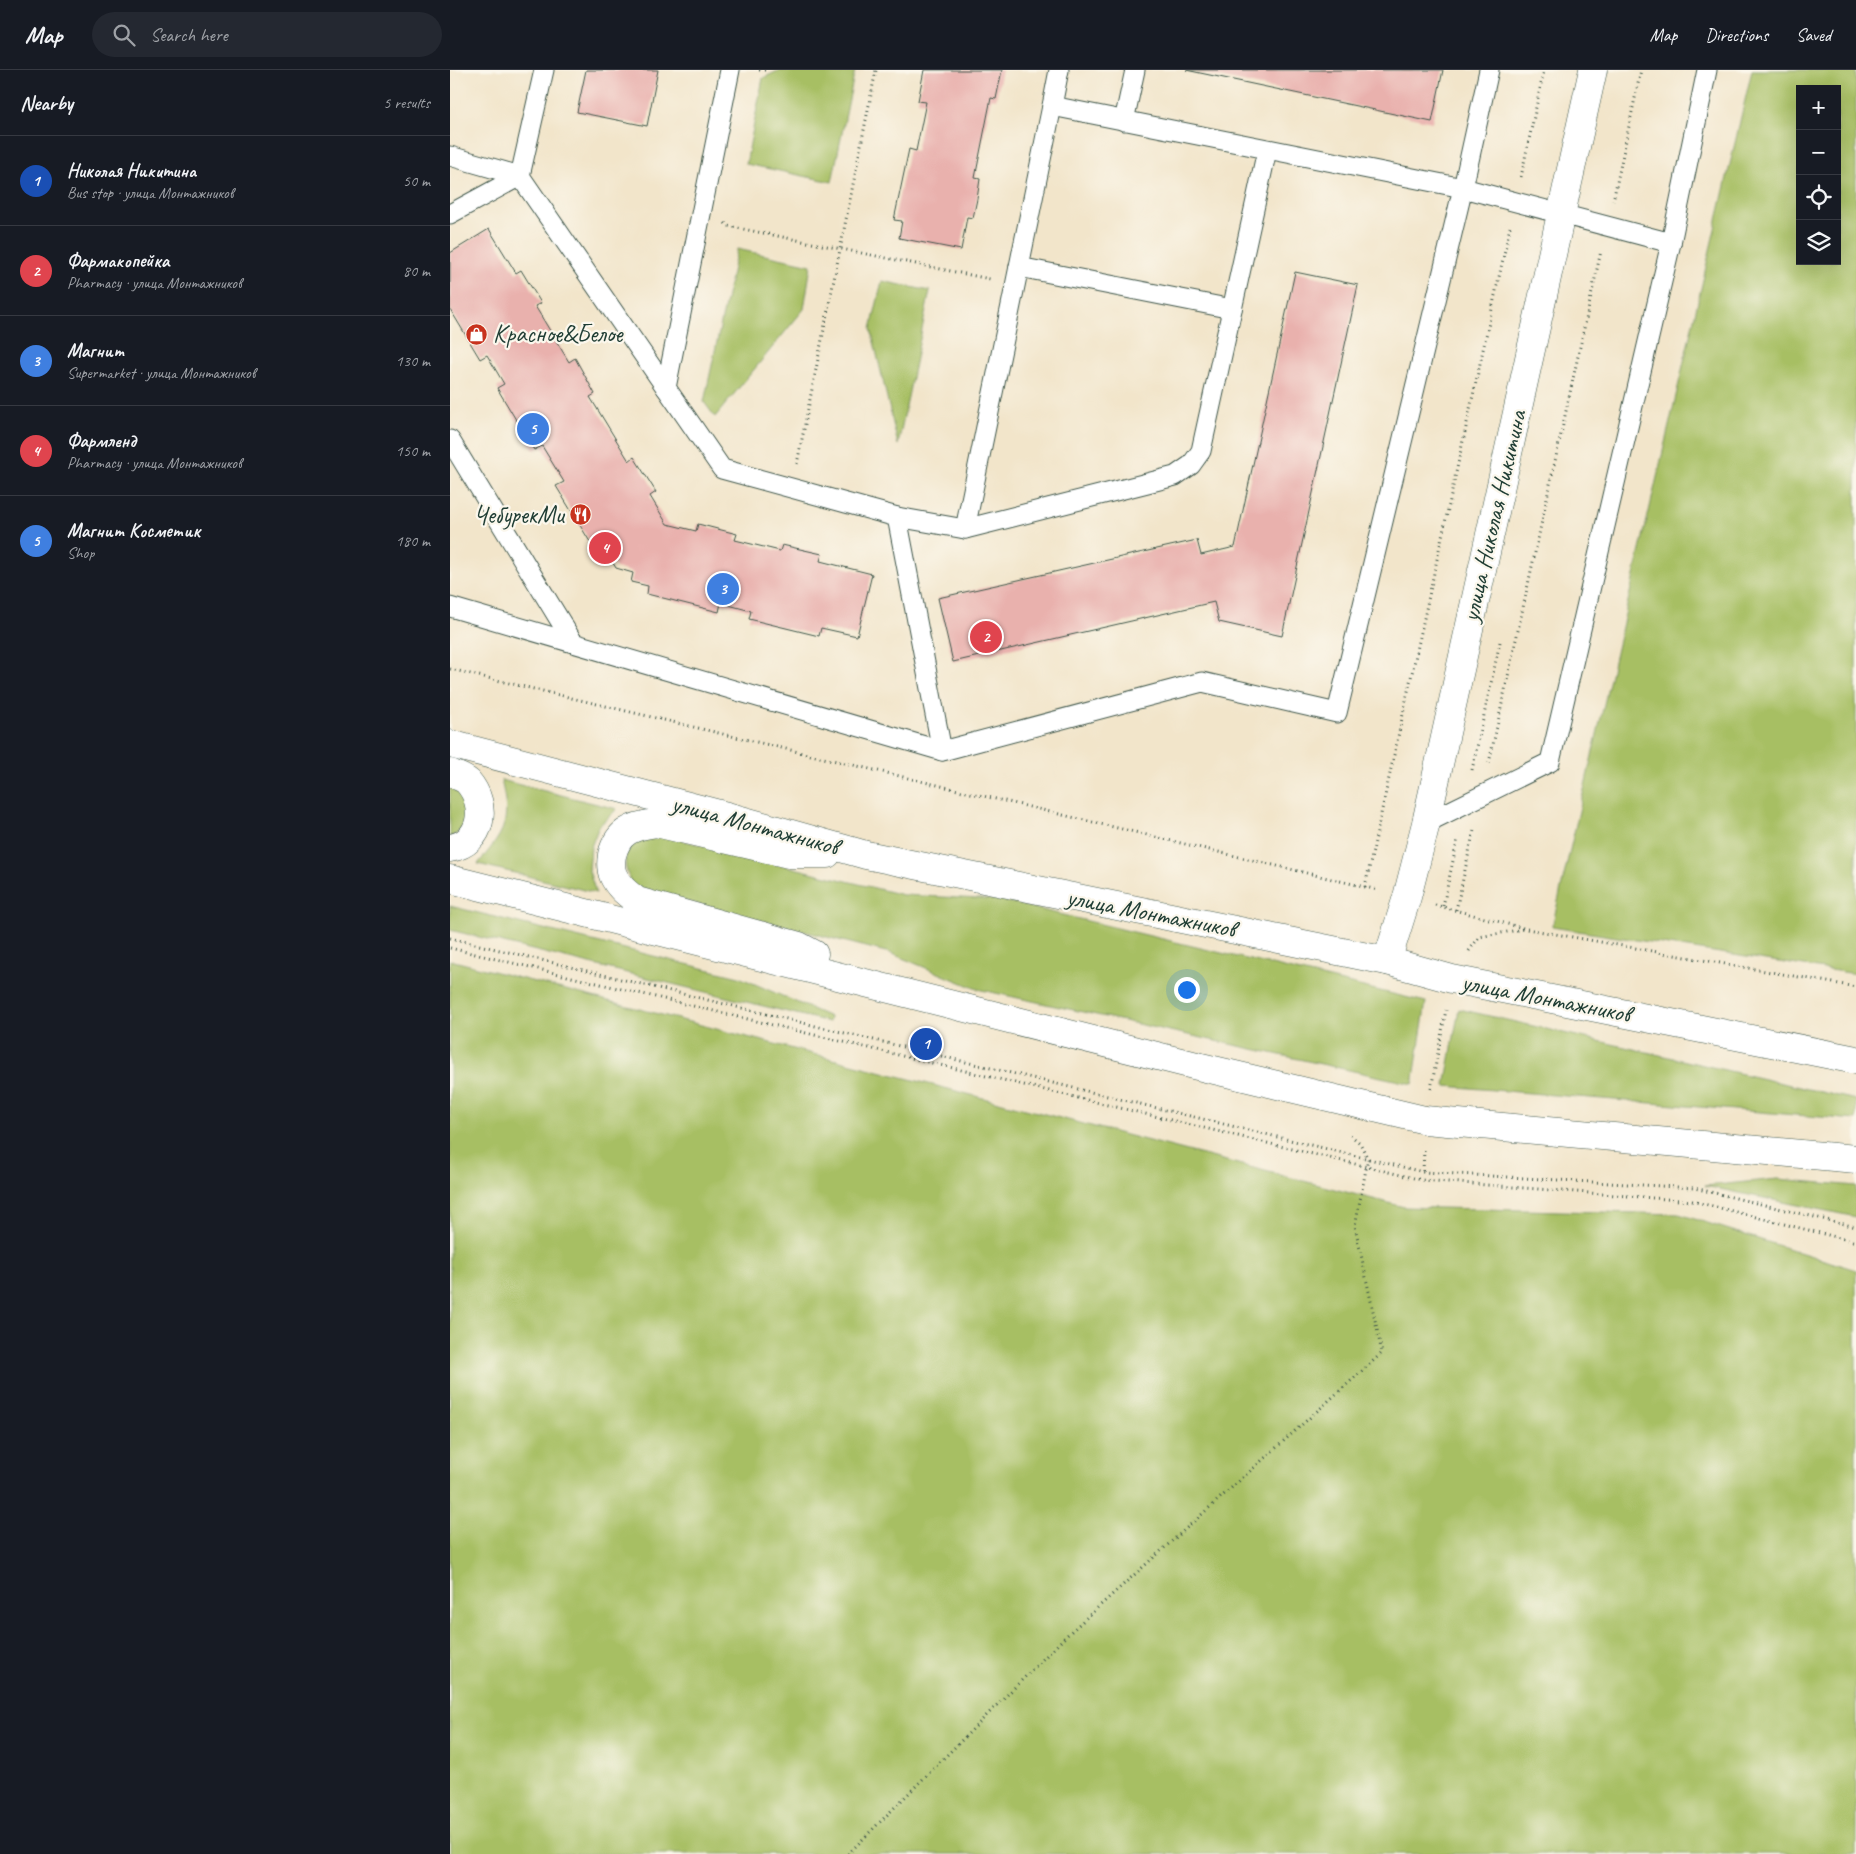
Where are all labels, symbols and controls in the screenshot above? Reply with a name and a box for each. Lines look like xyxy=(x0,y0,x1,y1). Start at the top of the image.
search box xyxy=(92,12,442,57)
text: Map xyxy=(25,20,62,50)
icon: search xyxy=(110,21,138,49)
text: Search here xyxy=(150,23,228,47)
text: Map xyxy=(1650,24,1677,46)
text: Directions xyxy=(1705,24,1768,46)
text: Saved xyxy=(1796,24,1831,46)
map controls xyxy=(1796,85,1841,265)
button: + xyxy=(1796,85,1841,130)
text: Nearby xyxy=(20,90,73,116)
text: 5 results xyxy=(383,93,430,113)
button: − xyxy=(1796,130,1841,175)
text: Николая Никитина xyxy=(67,159,196,183)
text: 1 xyxy=(32,171,40,191)
text: 50 m xyxy=(403,171,430,191)
button: locate xyxy=(1796,175,1841,220)
text: Bus stop · улица Монтажников xyxy=(67,183,233,203)
button: layers xyxy=(1796,220,1841,265)
text: Фармакопейка xyxy=(67,249,169,273)
text: 2 xyxy=(32,261,40,281)
text: 80 m xyxy=(403,261,430,281)
text: Pharmacy · улица Монтажников xyxy=(67,273,242,293)
place label: Красное&Белое xyxy=(493,318,624,350)
shop icon: Красное&Белое xyxy=(465,322,489,346)
text: Магнит xyxy=(67,339,124,363)
text: 3 xyxy=(32,351,40,371)
text: 130 m xyxy=(396,351,430,371)
text: Supermarket · улица Монтажников xyxy=(67,363,255,383)
street label: улица Николая Никитина xyxy=(1454,405,1534,627)
pin: 5 xyxy=(517,410,549,448)
text: Фармленд xyxy=(67,429,136,453)
text: 4 xyxy=(32,441,40,461)
text: 150 m xyxy=(396,441,430,461)
text: Pharmacy · улица Монтажников xyxy=(67,453,242,473)
place label: ЧебурекМи xyxy=(474,499,566,531)
restaurant icon: ЧебурекМи xyxy=(568,503,592,527)
text: Магнит Косметик xyxy=(67,519,200,543)
pin: 4 xyxy=(589,529,621,567)
text: 5 xyxy=(33,531,39,551)
text: 180 m xyxy=(396,531,430,551)
text: Shop xyxy=(67,543,94,563)
pin: 3 xyxy=(707,570,739,608)
pin: 2 xyxy=(970,618,1002,656)
street label: улица Монтажников xyxy=(666,787,846,864)
street label: улица Монтажников xyxy=(1062,881,1243,946)
street label: улица Монтажников xyxy=(1457,966,1638,1031)
your location xyxy=(1174,977,1200,1003)
pin: 1 xyxy=(910,1025,942,1063)

